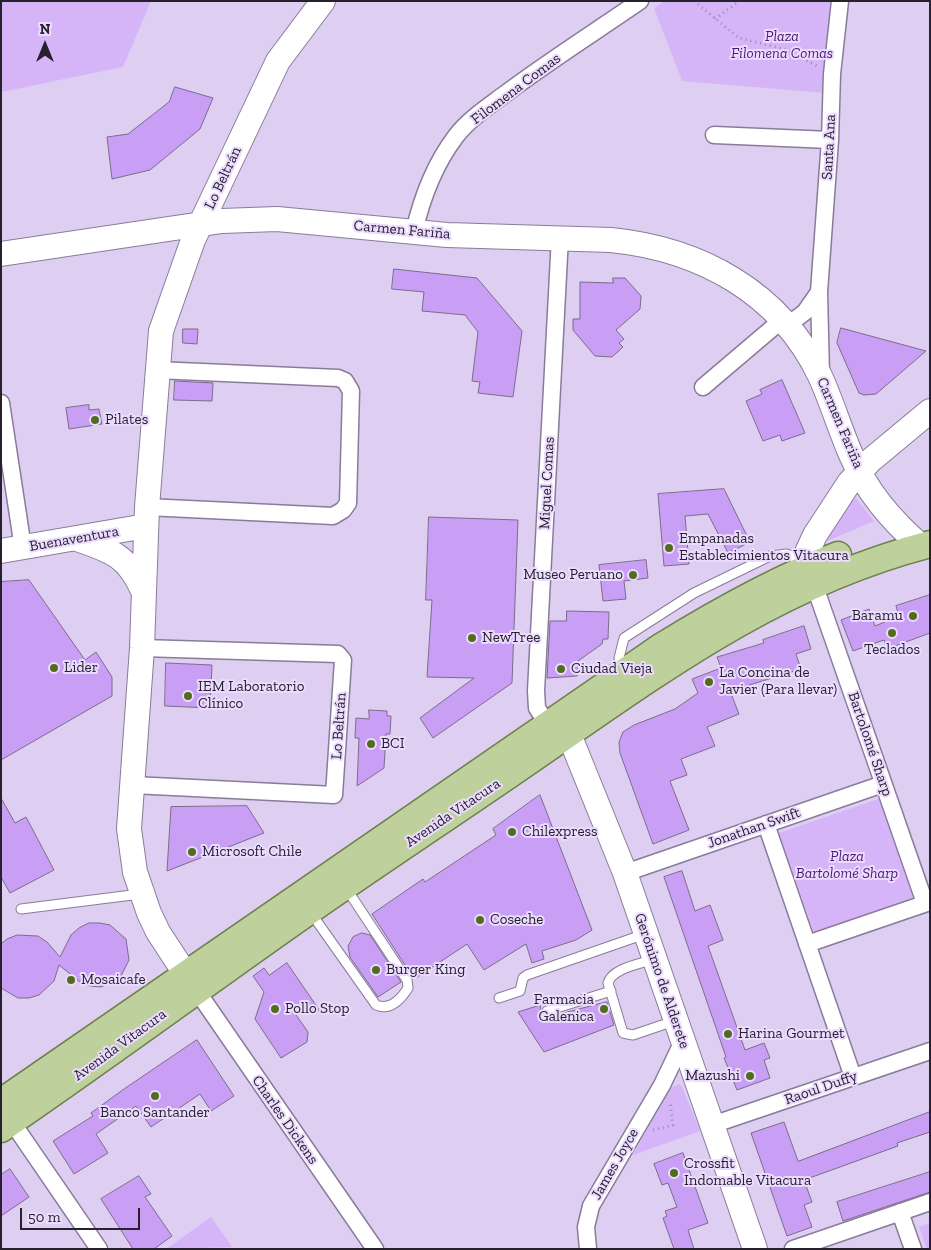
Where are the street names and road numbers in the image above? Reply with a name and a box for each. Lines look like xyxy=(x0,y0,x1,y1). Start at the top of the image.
street label: Filomena Comas xyxy=(468,49,564,129)
street label: Santa Ana xyxy=(818,114,840,180)
street label: Lo Beltrán xyxy=(201,144,245,212)
street label: Carmen Fariña xyxy=(353,217,451,243)
street label: Carmen Fariña xyxy=(813,375,867,471)
street label: Miguel Comas xyxy=(536,436,558,530)
street label: Buenaventura xyxy=(28,522,120,556)
street label: Bartolomé Sharp xyxy=(844,689,896,799)
street label: Lo Beltrán xyxy=(328,692,350,760)
street label: Avenida Vitacura xyxy=(402,775,504,851)
street label: Jonathan Swift xyxy=(705,804,803,852)
street label: Gerónimo de Alderete xyxy=(630,911,694,1051)
street label: Avenida Vitacura xyxy=(70,1005,170,1085)
street label: Raoul Duffy xyxy=(782,1067,860,1109)
street label: Charles Dickens xyxy=(248,1072,322,1168)
street label: James Joyce xyxy=(587,1125,643,1203)

